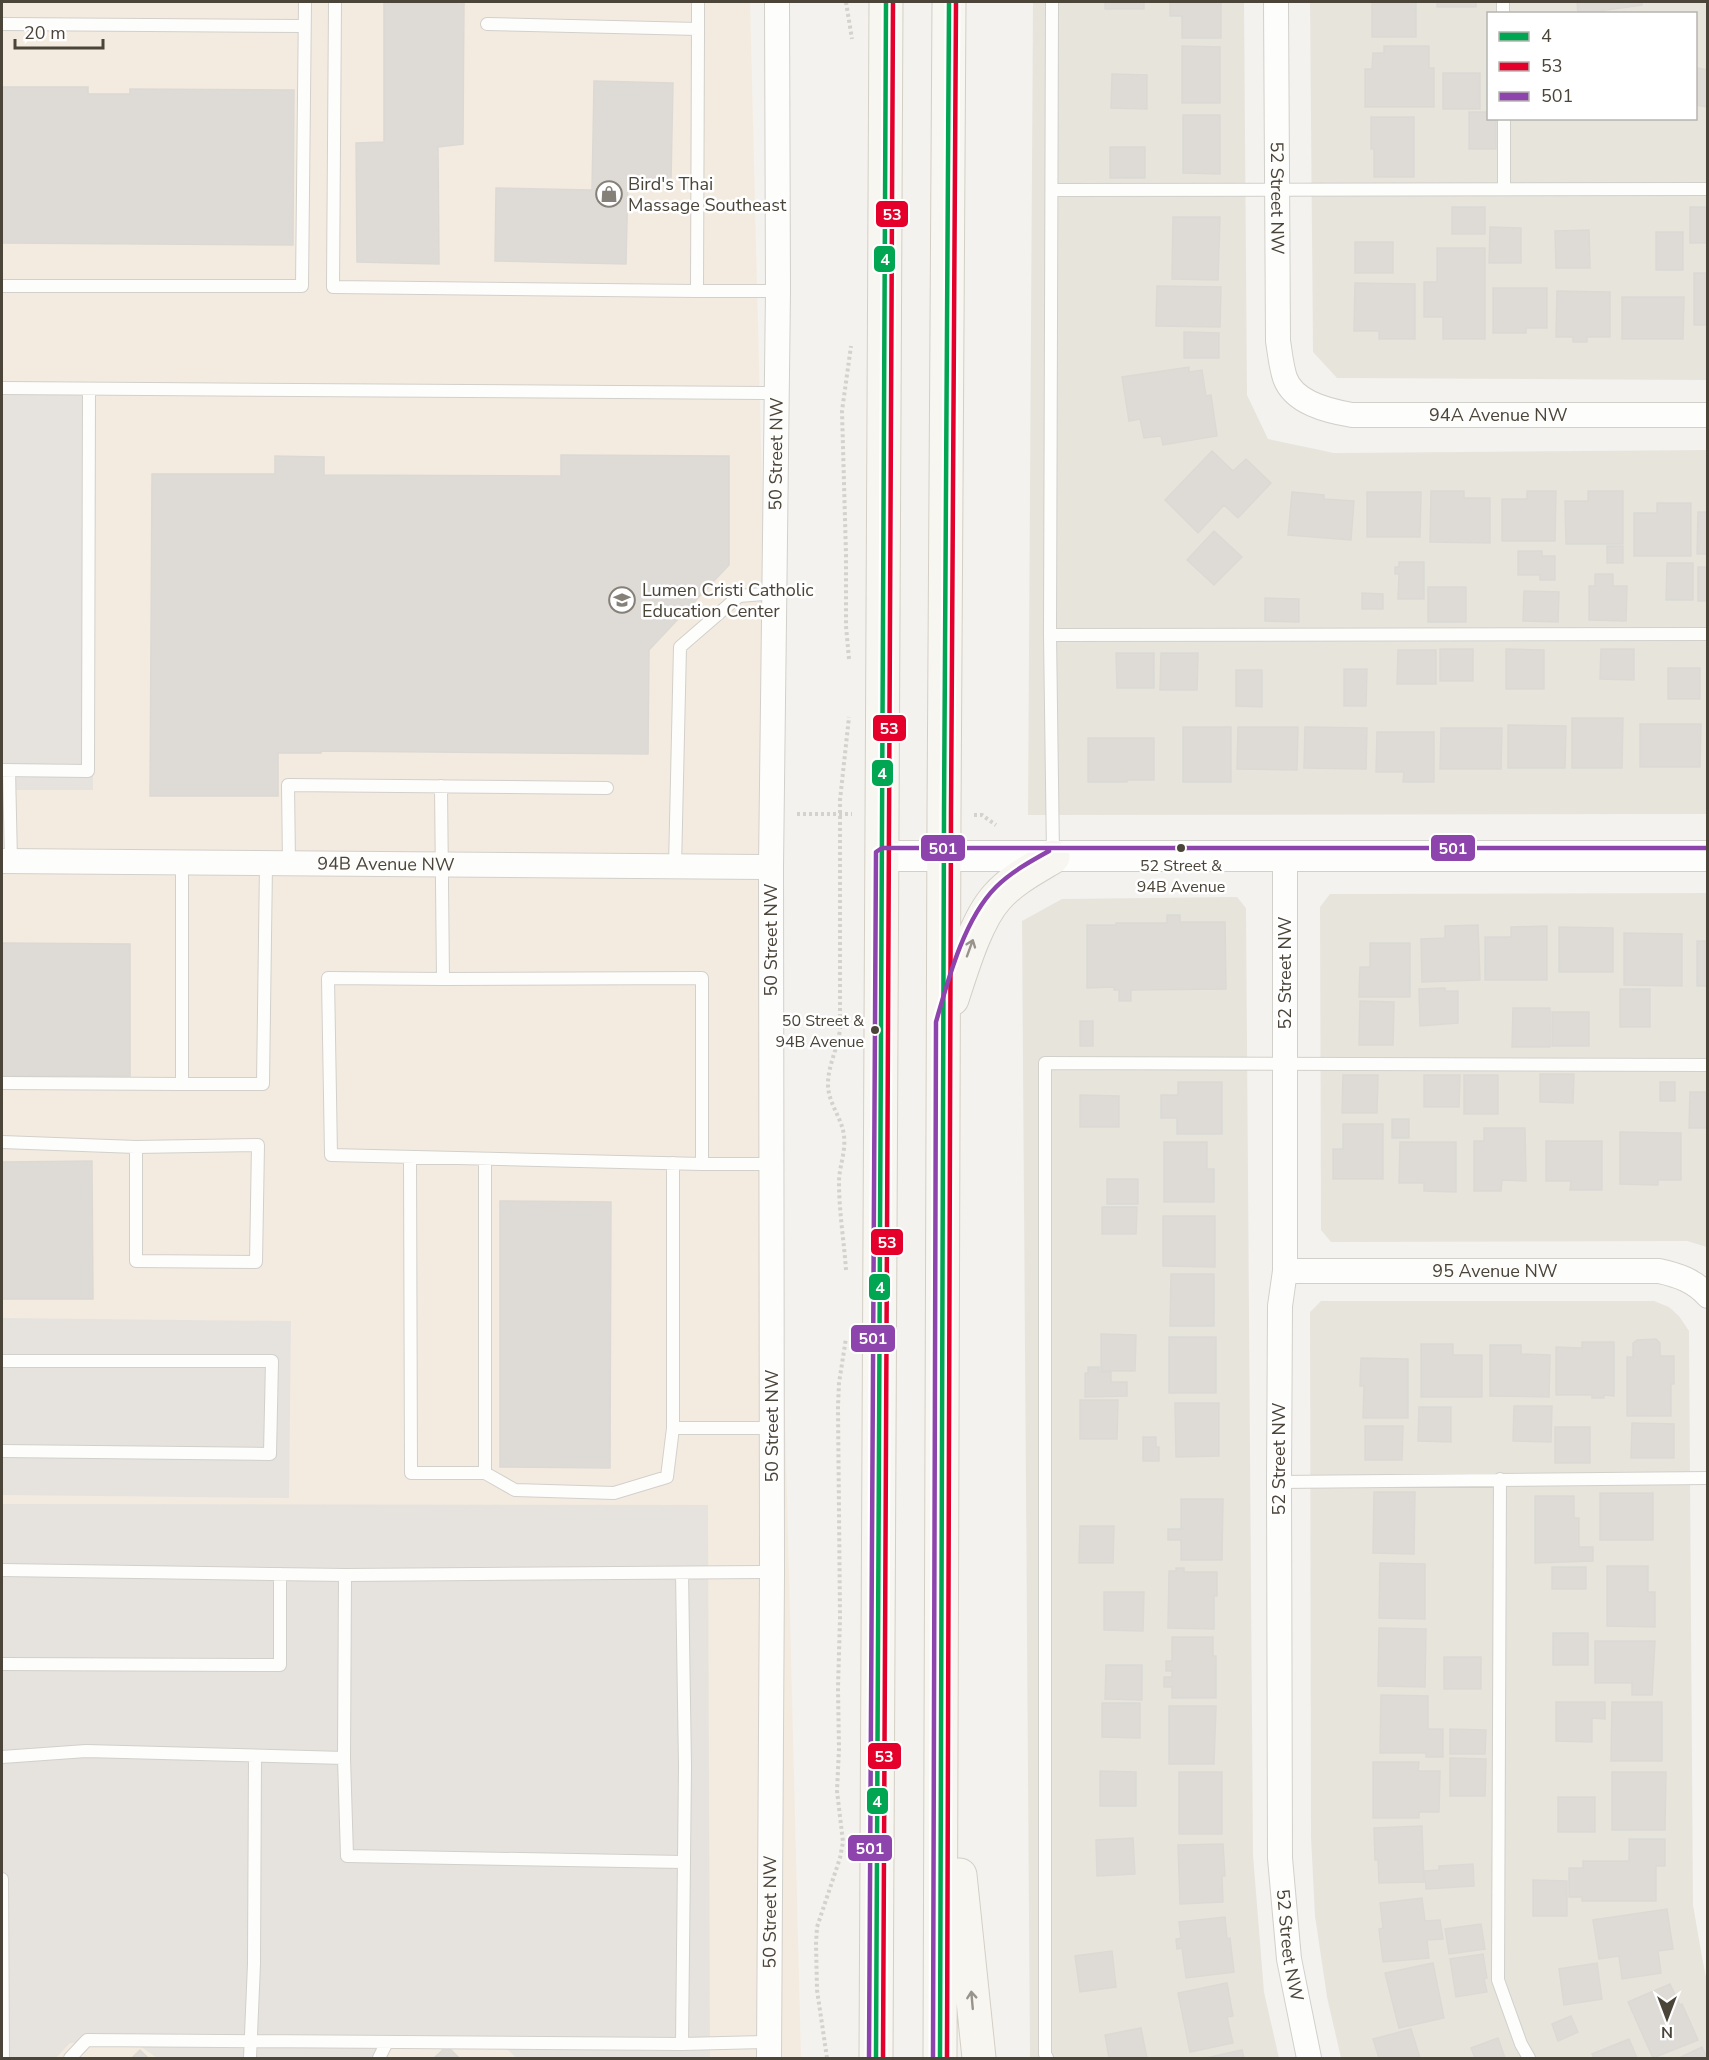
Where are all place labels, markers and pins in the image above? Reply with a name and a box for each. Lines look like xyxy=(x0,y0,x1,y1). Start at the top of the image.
place label: Bird's Thai Massage Southeast xyxy=(628,172,787,217)
shop icon: Bird's Thai Massage Southeast xyxy=(594,179,624,209)
place label: Lumen Cristi Catholic Education Center xyxy=(642,578,814,623)
school or university icon: Lumen Cristi Catholic Education Center xyxy=(607,585,637,615)
marker: 52 Street & 94B Avenue xyxy=(1175,842,1187,854)
place label: 52 Street & 94B Avenue xyxy=(1137,855,1225,898)
place label: 50 Street & 94B Avenue xyxy=(775,1010,864,1053)
marker: 50 Street & 94B Avenue xyxy=(869,1024,881,1036)

